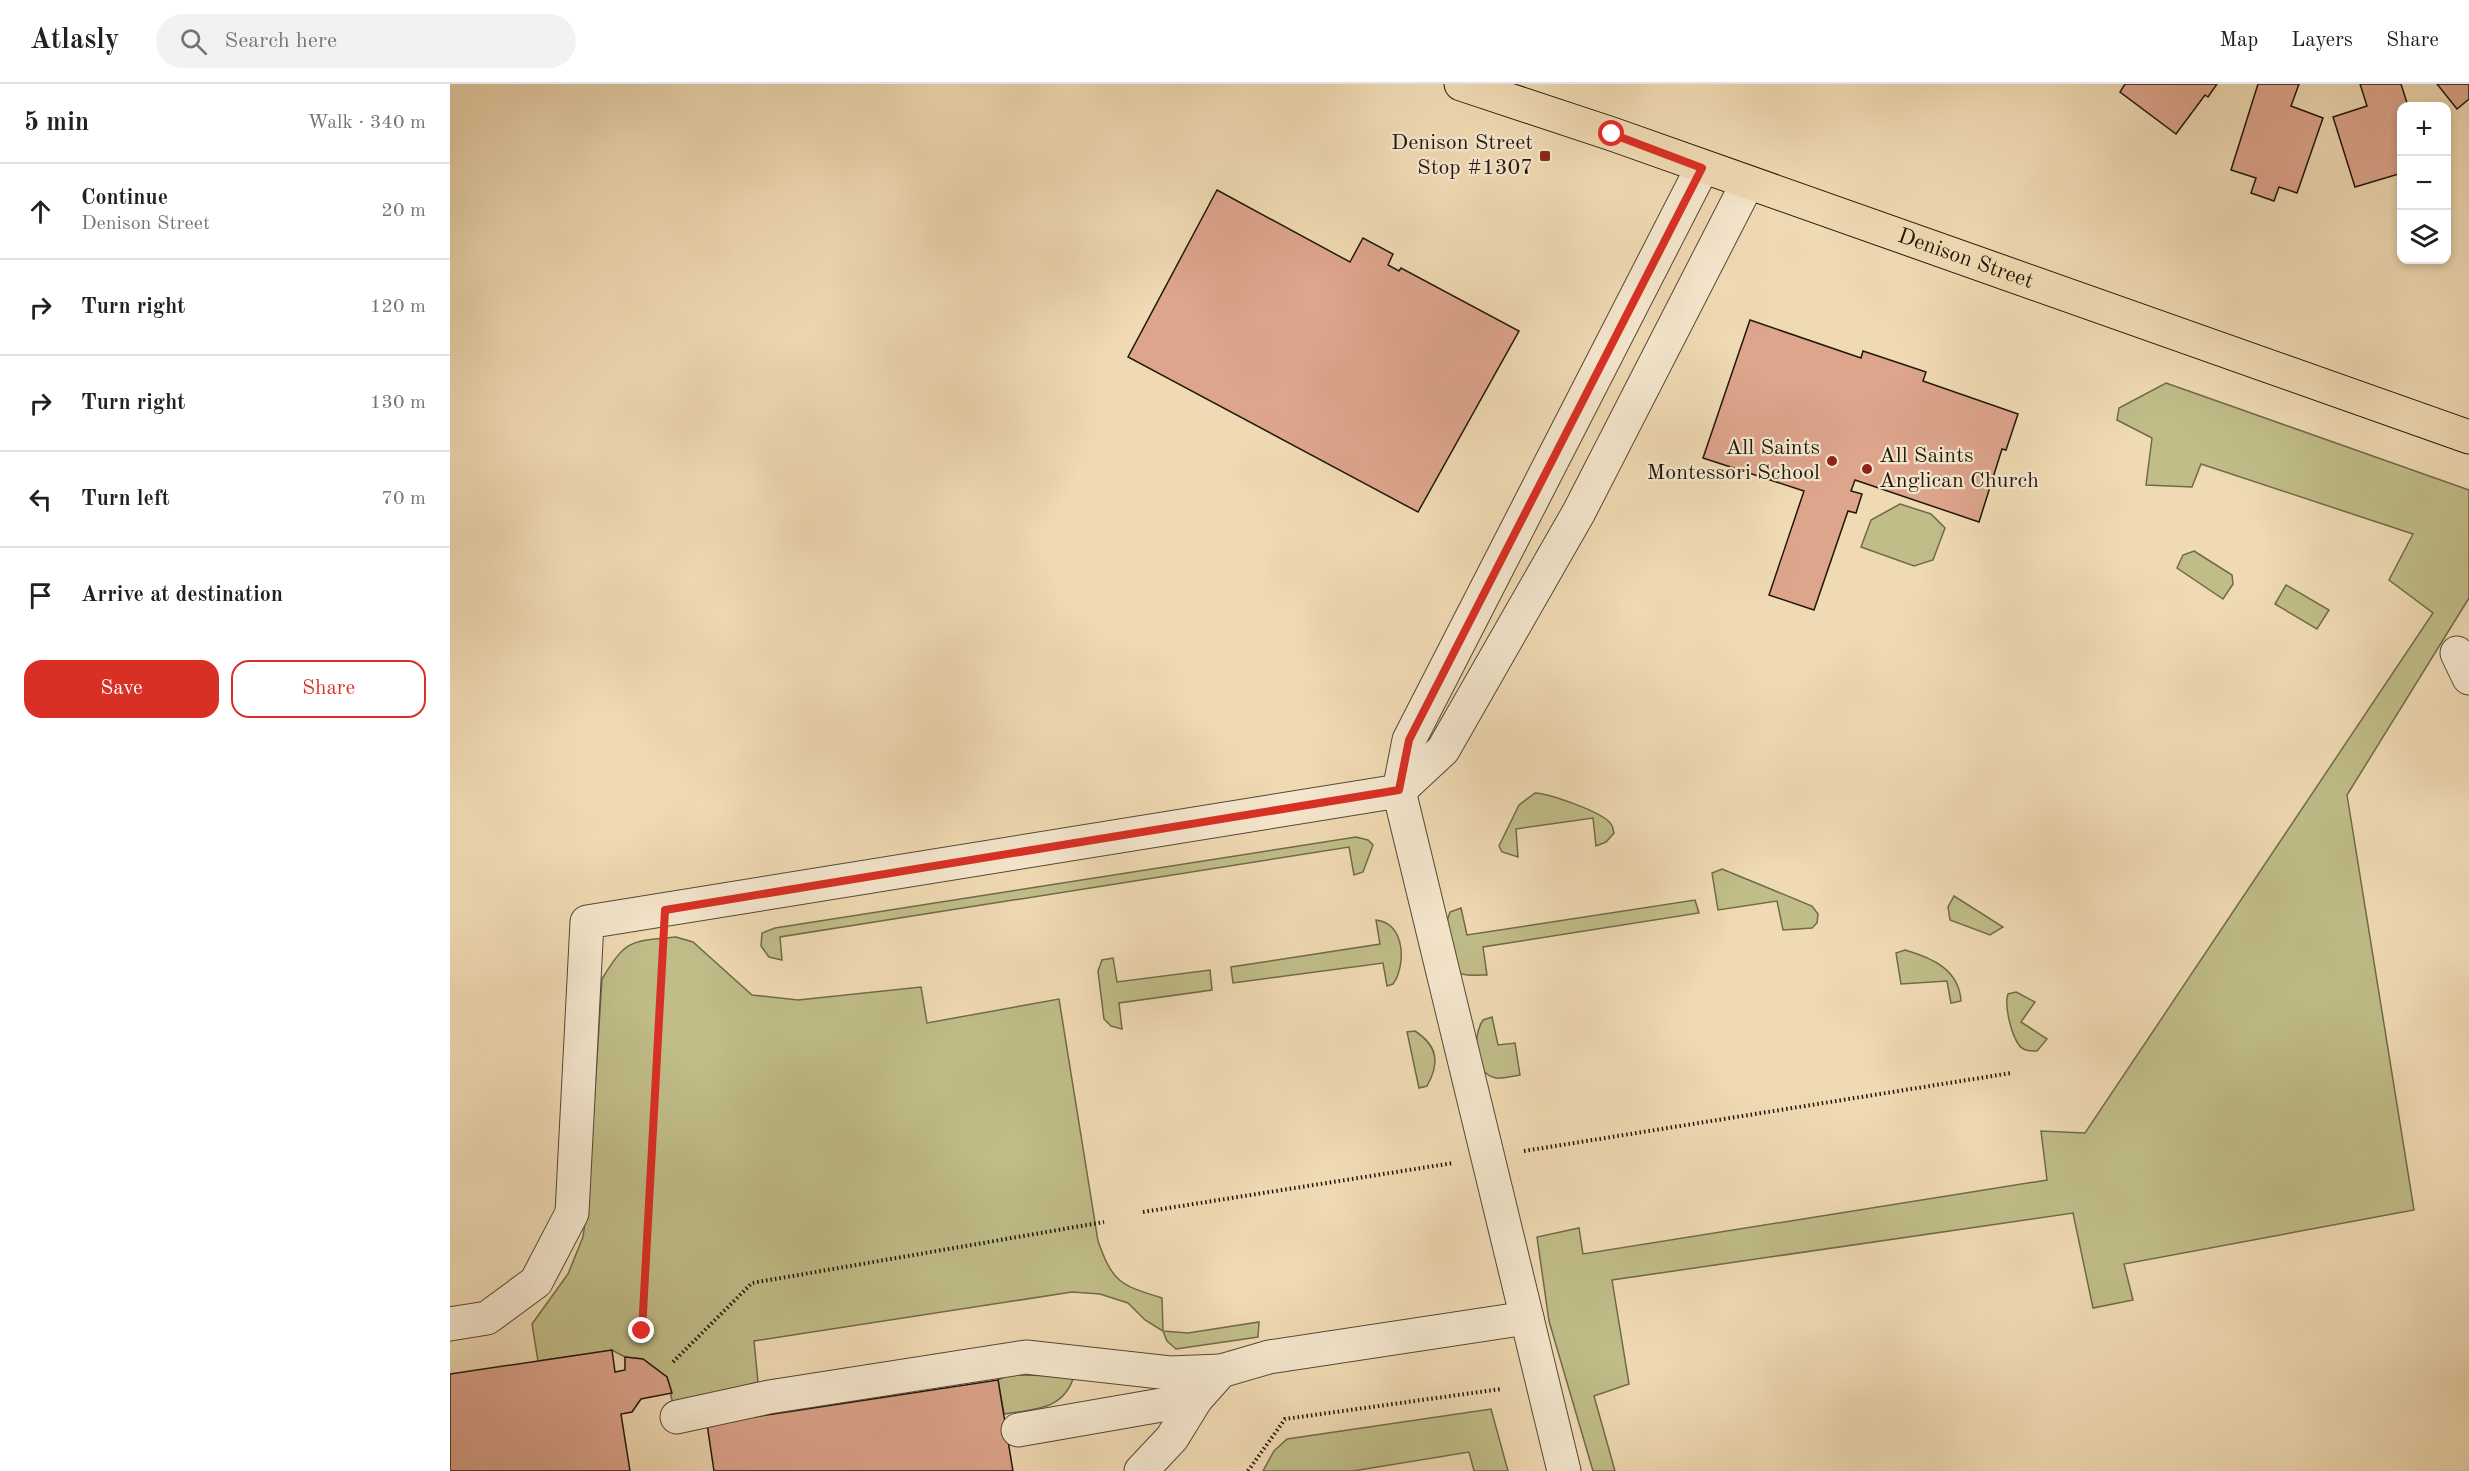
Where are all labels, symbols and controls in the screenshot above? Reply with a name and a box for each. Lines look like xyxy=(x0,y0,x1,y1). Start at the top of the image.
search box xyxy=(156,14,576,68)
icon: search xyxy=(177,25,210,58)
text: Atlasly xyxy=(30,27,120,55)
text: Search here xyxy=(225,30,337,52)
text: Map xyxy=(2219,30,2258,51)
text: Layers xyxy=(2291,30,2353,51)
text: Share xyxy=(2386,30,2439,51)
map controls xyxy=(2397,102,2451,264)
button: + xyxy=(2397,102,2451,156)
text: 5 min xyxy=(24,110,89,136)
text: Walk · 340 m xyxy=(307,113,426,133)
route start xyxy=(1598,120,1624,146)
place label: Denison Street Stop #1307 xyxy=(1391,132,1533,179)
marker: Denison Street Stop #1307 xyxy=(1538,149,1552,163)
button: − xyxy=(2397,156,2451,210)
text: Continue xyxy=(81,187,168,209)
icon: ahead xyxy=(24,195,57,228)
text: 20 m xyxy=(381,201,426,221)
button: layers xyxy=(2397,210,2451,264)
text: Denison Street xyxy=(81,214,210,234)
street label: Denison Street xyxy=(1895,225,2036,293)
icon: right xyxy=(24,291,57,324)
text: Turn right xyxy=(81,296,185,318)
text: 120 m xyxy=(370,297,426,317)
icon: right xyxy=(24,387,57,420)
text: Turn right xyxy=(81,392,185,414)
text: 130 m xyxy=(370,393,426,413)
place label: All Saints Montessori School xyxy=(1647,437,1820,484)
place label: All Saints Anglican Church xyxy=(1879,445,2039,492)
marker: All Saints Montessori School xyxy=(1825,454,1839,468)
marker: All Saints Anglican Church xyxy=(1860,462,1874,476)
icon: left xyxy=(24,483,57,516)
text: Turn left xyxy=(81,488,170,510)
text: 70 m xyxy=(381,489,426,509)
icon: arrive xyxy=(24,579,57,612)
text: Arrive at destination xyxy=(81,584,283,606)
button: Save xyxy=(24,660,219,718)
button: Share xyxy=(231,660,426,718)
route end xyxy=(628,1317,654,1343)

